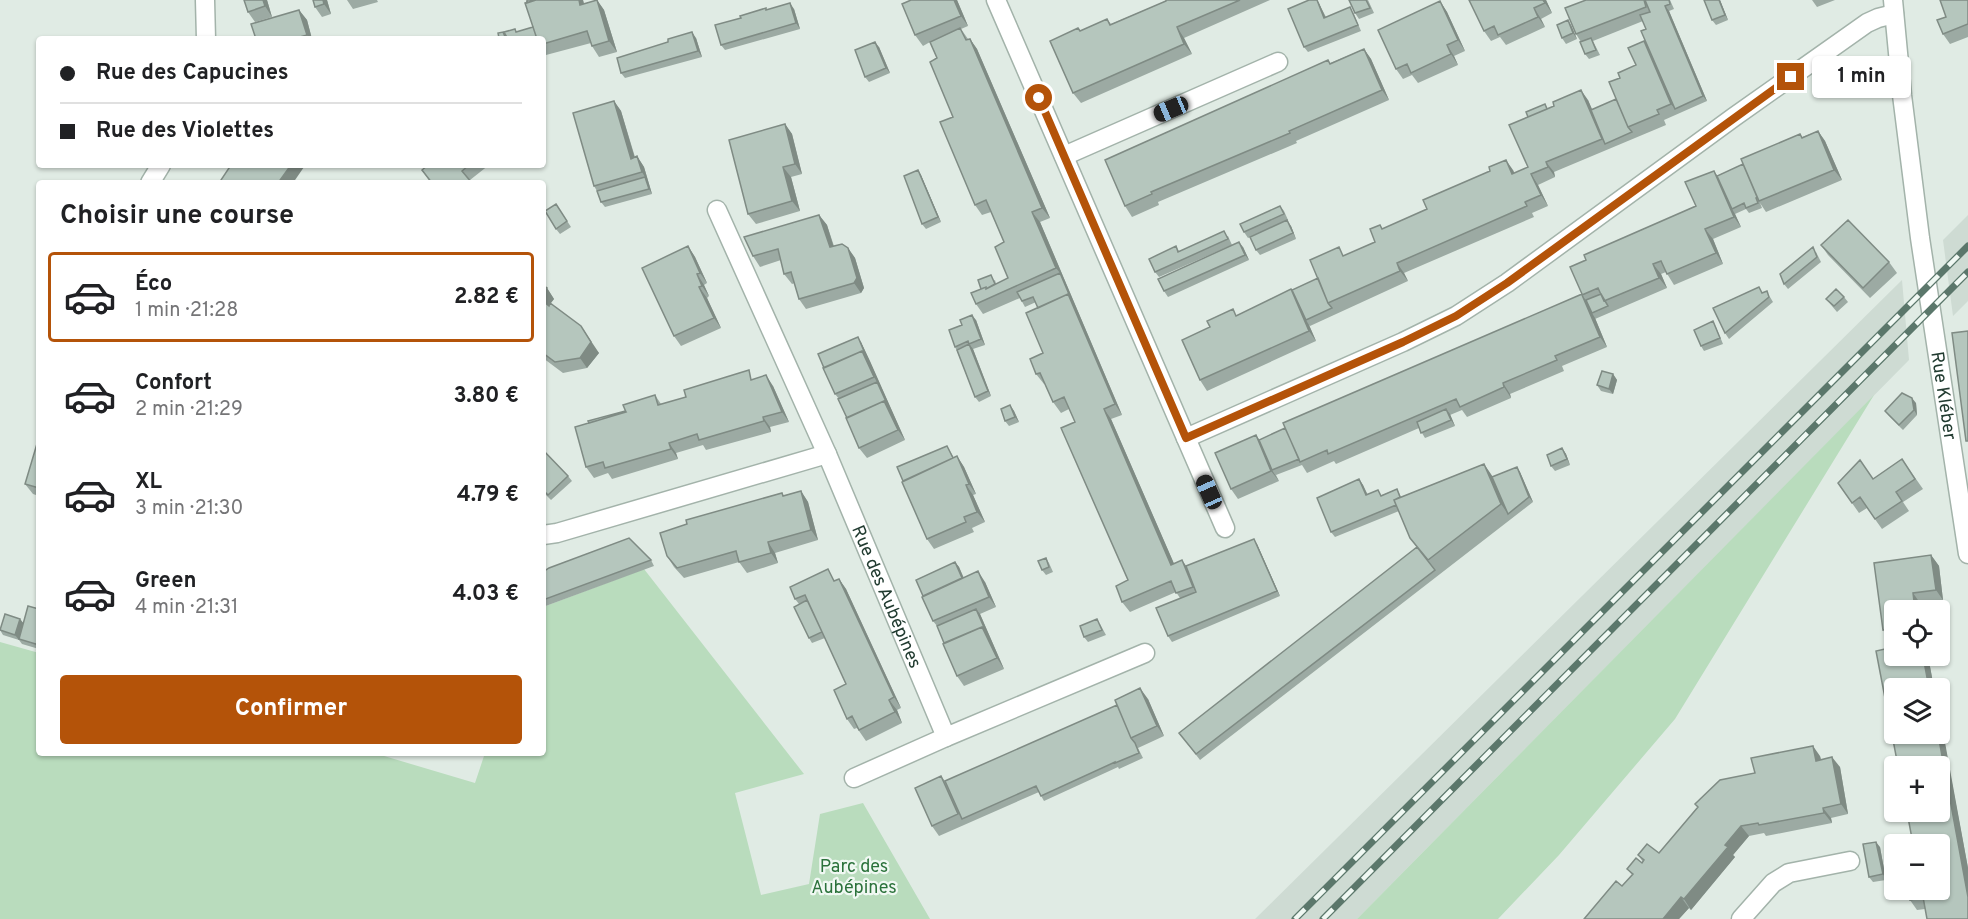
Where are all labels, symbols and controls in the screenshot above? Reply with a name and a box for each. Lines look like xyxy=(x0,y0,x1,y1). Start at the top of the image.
callout: 1 min xyxy=(1812,56,1911,98)
text: Rue des Capucines xyxy=(96,60,289,87)
route end xyxy=(1777,63,1804,90)
text: 1 min xyxy=(1837,64,1886,90)
route start xyxy=(1025,84,1052,111)
car xyxy=(1151,94,1191,124)
text: Rue des Violettes xyxy=(96,118,274,145)
text: Choisir une course xyxy=(60,199,294,233)
icon: car xyxy=(63,270,117,324)
text: Éco xyxy=(135,271,172,298)
text: 2.82 € xyxy=(454,284,519,311)
text: 1 min · 21:28 xyxy=(135,298,239,324)
street label: Rue Kléber xyxy=(1924,350,1961,442)
icon: car xyxy=(63,369,117,423)
text: Confort xyxy=(135,370,212,397)
text: 3.80 € xyxy=(454,383,519,410)
text: 2 min · 21:29 xyxy=(135,397,243,423)
icon: car xyxy=(63,468,117,522)
text: XL xyxy=(135,469,162,496)
car xyxy=(1193,472,1225,512)
text: 4.79 € xyxy=(457,482,519,509)
text: 3 min · 21:30 xyxy=(135,496,243,522)
street label: Rue des Aubépines xyxy=(845,522,926,672)
icon: car xyxy=(63,567,117,621)
text: Green xyxy=(135,568,197,595)
text: 4.03 € xyxy=(452,581,519,608)
text: 4 min · 21:31 xyxy=(135,595,238,621)
map controls xyxy=(1884,600,1950,900)
button: locate xyxy=(1884,600,1950,666)
button: Confirmer xyxy=(60,675,522,744)
button: layers xyxy=(1884,678,1950,744)
button: + xyxy=(1884,756,1950,822)
button: − xyxy=(1884,834,1950,900)
park label: Parc des Aubépines xyxy=(811,856,897,900)

